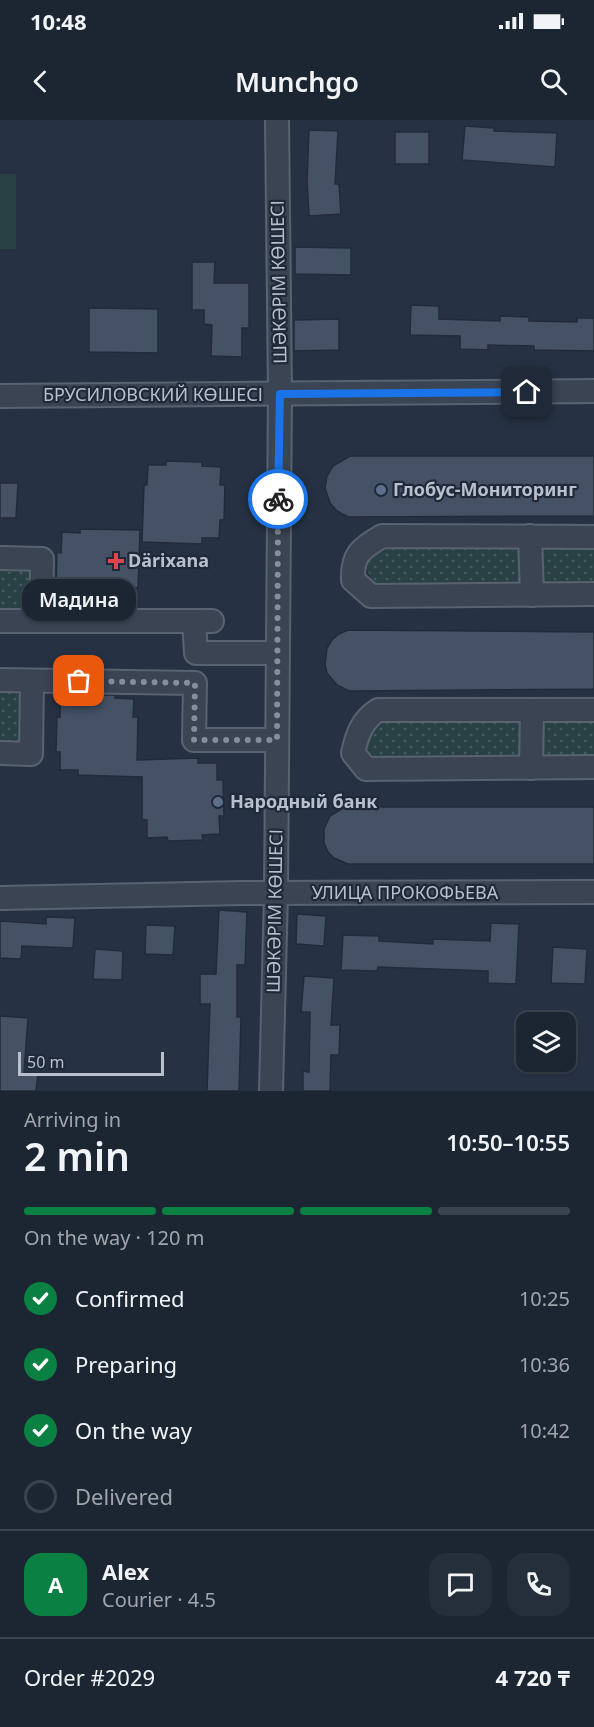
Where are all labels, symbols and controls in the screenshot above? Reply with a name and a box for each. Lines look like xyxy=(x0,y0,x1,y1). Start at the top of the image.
text: 10:48 xyxy=(30,6,87,36)
text: Munchgo xyxy=(235,63,359,100)
icon: back xyxy=(24,65,57,98)
icon: search xyxy=(537,65,570,98)
street label: ШӘКӘРІМ КӨШЕСІ xyxy=(265,200,291,364)
pin xyxy=(501,366,552,417)
icon: home xyxy=(510,375,543,408)
street label: БРУСИЛОВСКИЙ КӨШЕСІ xyxy=(43,382,263,406)
courier xyxy=(248,469,308,529)
place label: Глобус-Мониторинг xyxy=(393,477,577,501)
icon: bike xyxy=(262,483,295,516)
marker: Глобус-Мониторинг xyxy=(374,483,388,497)
place label: Därixana xyxy=(128,548,209,572)
marker: Därixana xyxy=(109,554,123,568)
callout: Мадина xyxy=(22,579,136,621)
text: Мадина xyxy=(39,586,119,613)
pin xyxy=(53,655,104,706)
icon: bag xyxy=(62,664,95,697)
place label: Народный банк xyxy=(230,789,377,813)
marker: Народный банк xyxy=(211,795,225,809)
street label: ШӘКӘРІМ КӨШЕСІ xyxy=(261,829,287,993)
street label: УЛИЦА ПРОКОФЬЕВА xyxy=(312,880,499,904)
map controls xyxy=(516,1012,576,1072)
button: layers xyxy=(516,1012,576,1072)
scale bar xyxy=(18,1049,164,1076)
text: 50 m xyxy=(27,1051,64,1073)
text: Arriving in xyxy=(24,1106,121,1133)
text: 10:50–10:55 xyxy=(446,1127,570,1157)
text: 2 min xyxy=(24,1129,130,1182)
text: On the way · 120 m xyxy=(24,1224,204,1251)
icon: check xyxy=(24,1282,57,1315)
text: Confirmed xyxy=(75,1283,185,1313)
text: 10:25 xyxy=(519,1285,570,1312)
icon: check xyxy=(24,1348,57,1381)
text: Preparing xyxy=(75,1349,177,1379)
text: 10:36 xyxy=(519,1351,570,1378)
icon: check xyxy=(24,1414,57,1447)
text: On the way xyxy=(75,1415,192,1445)
text: 10:42 xyxy=(519,1417,570,1444)
text: Delivered xyxy=(75,1481,173,1511)
button: chat xyxy=(429,1553,492,1616)
button: phone xyxy=(507,1553,570,1616)
text: Alex xyxy=(102,1556,149,1586)
text: A xyxy=(48,1569,63,1599)
text: Courier · 4.5 xyxy=(102,1586,216,1613)
text: Order #2029 xyxy=(24,1662,155,1692)
text: 4 720 ₸ xyxy=(496,1662,570,1692)

